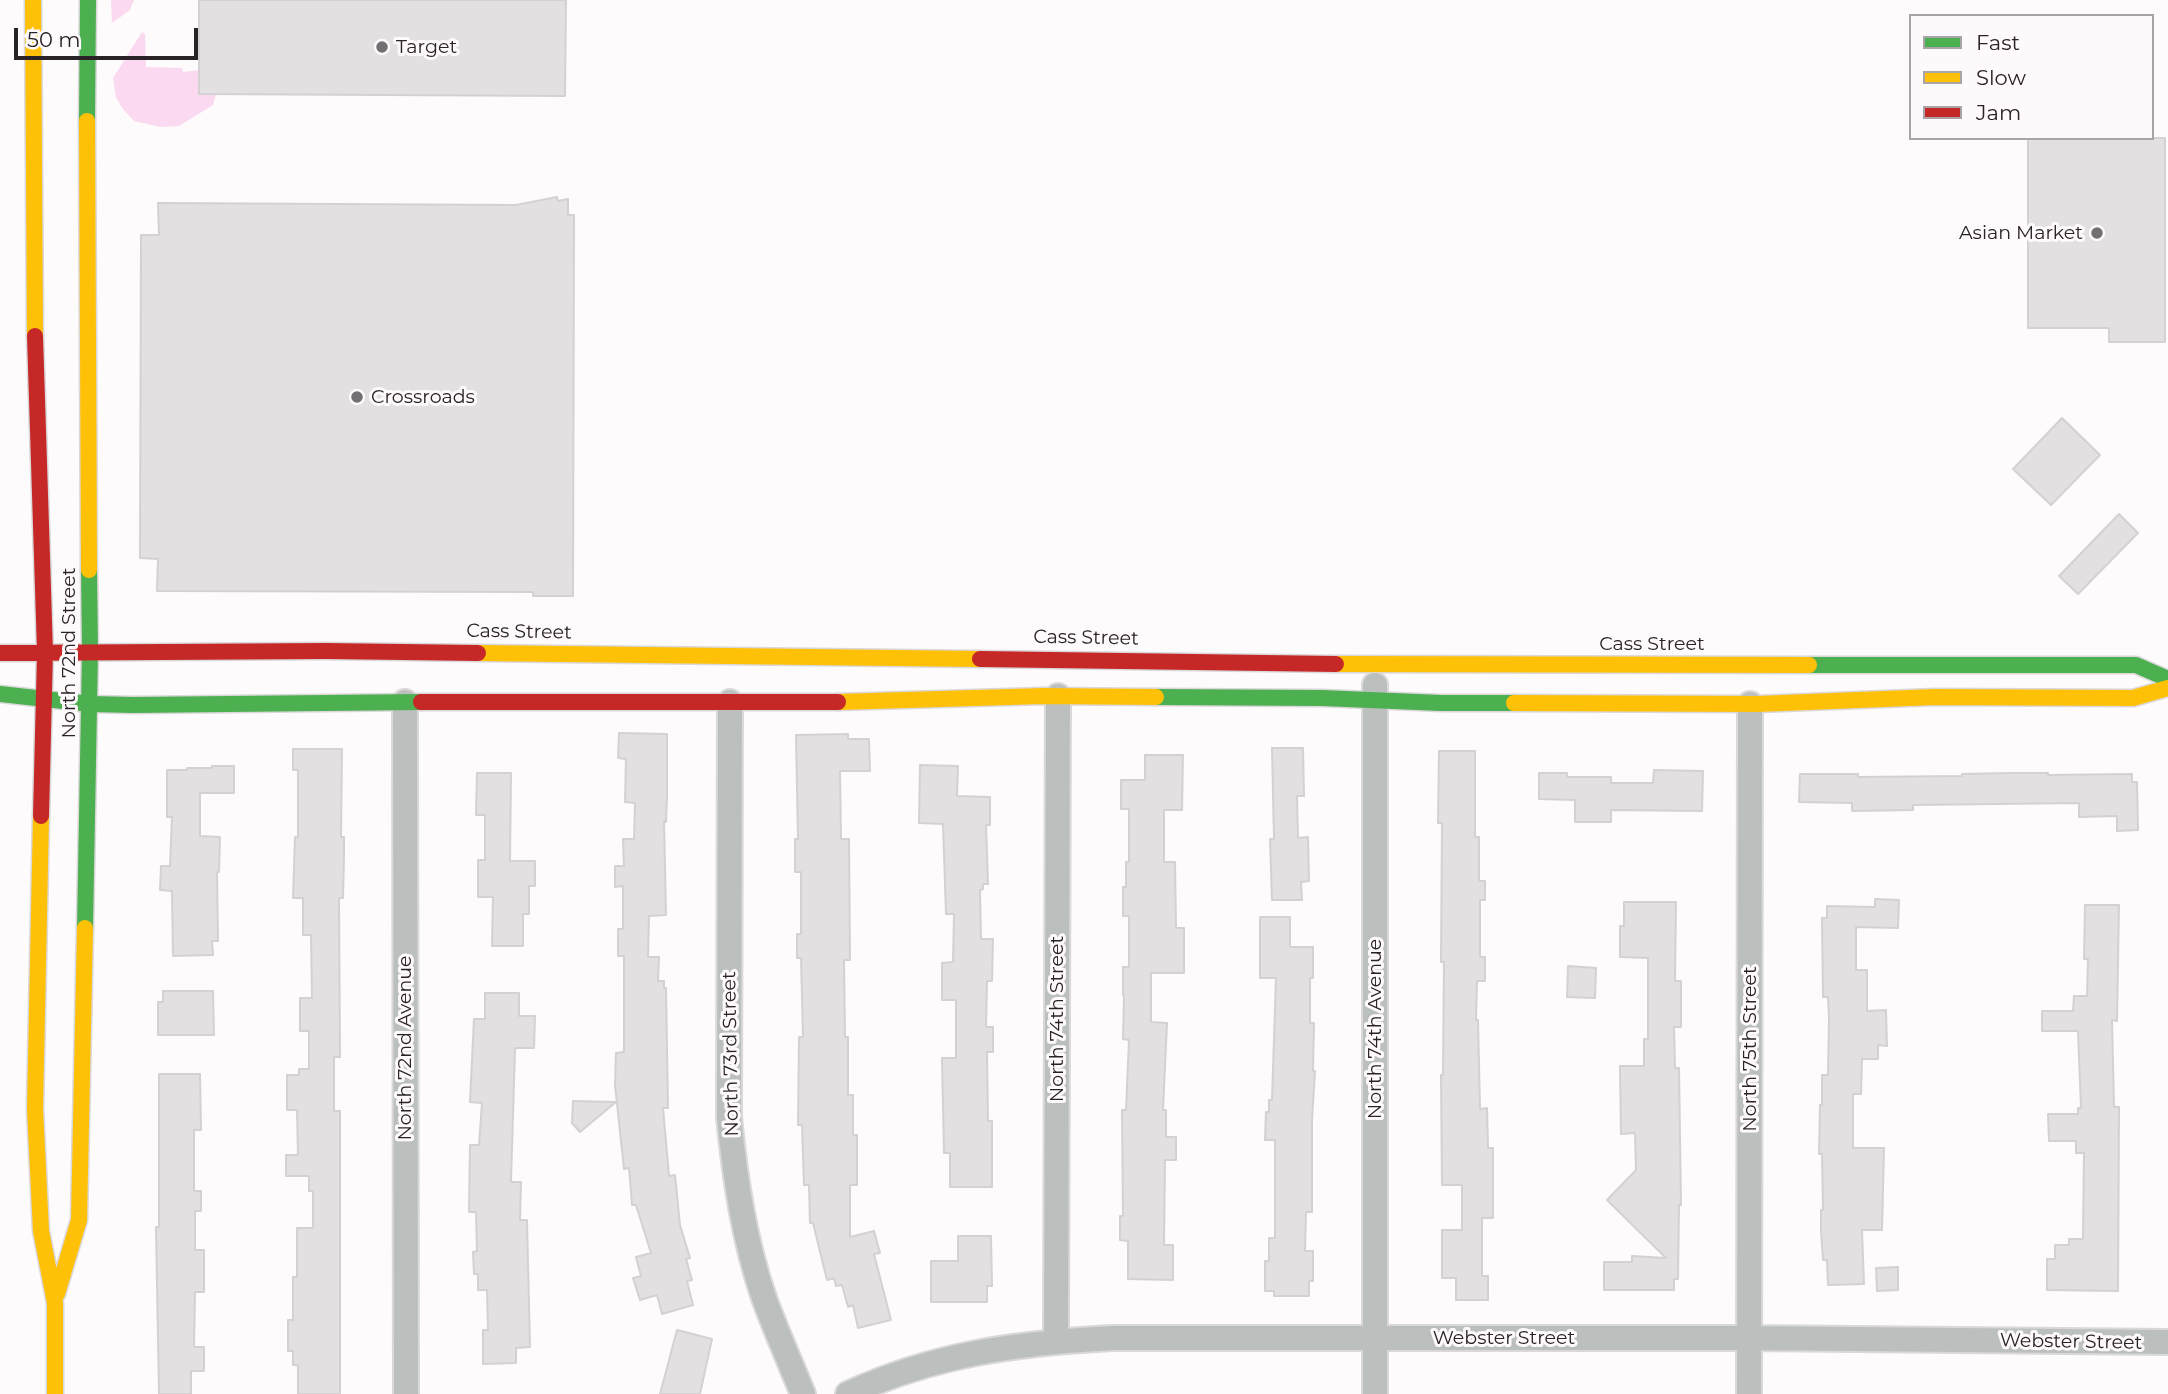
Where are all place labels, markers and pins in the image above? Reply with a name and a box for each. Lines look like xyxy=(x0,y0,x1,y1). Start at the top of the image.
place label: Target xyxy=(396,36,457,58)
marker: Target xyxy=(374,39,390,55)
place label: Asian Market xyxy=(1959,222,2083,244)
marker: Asian Market xyxy=(2089,225,2105,241)
place label: Crossroads xyxy=(371,386,475,408)
marker: Crossroads xyxy=(349,389,365,405)

